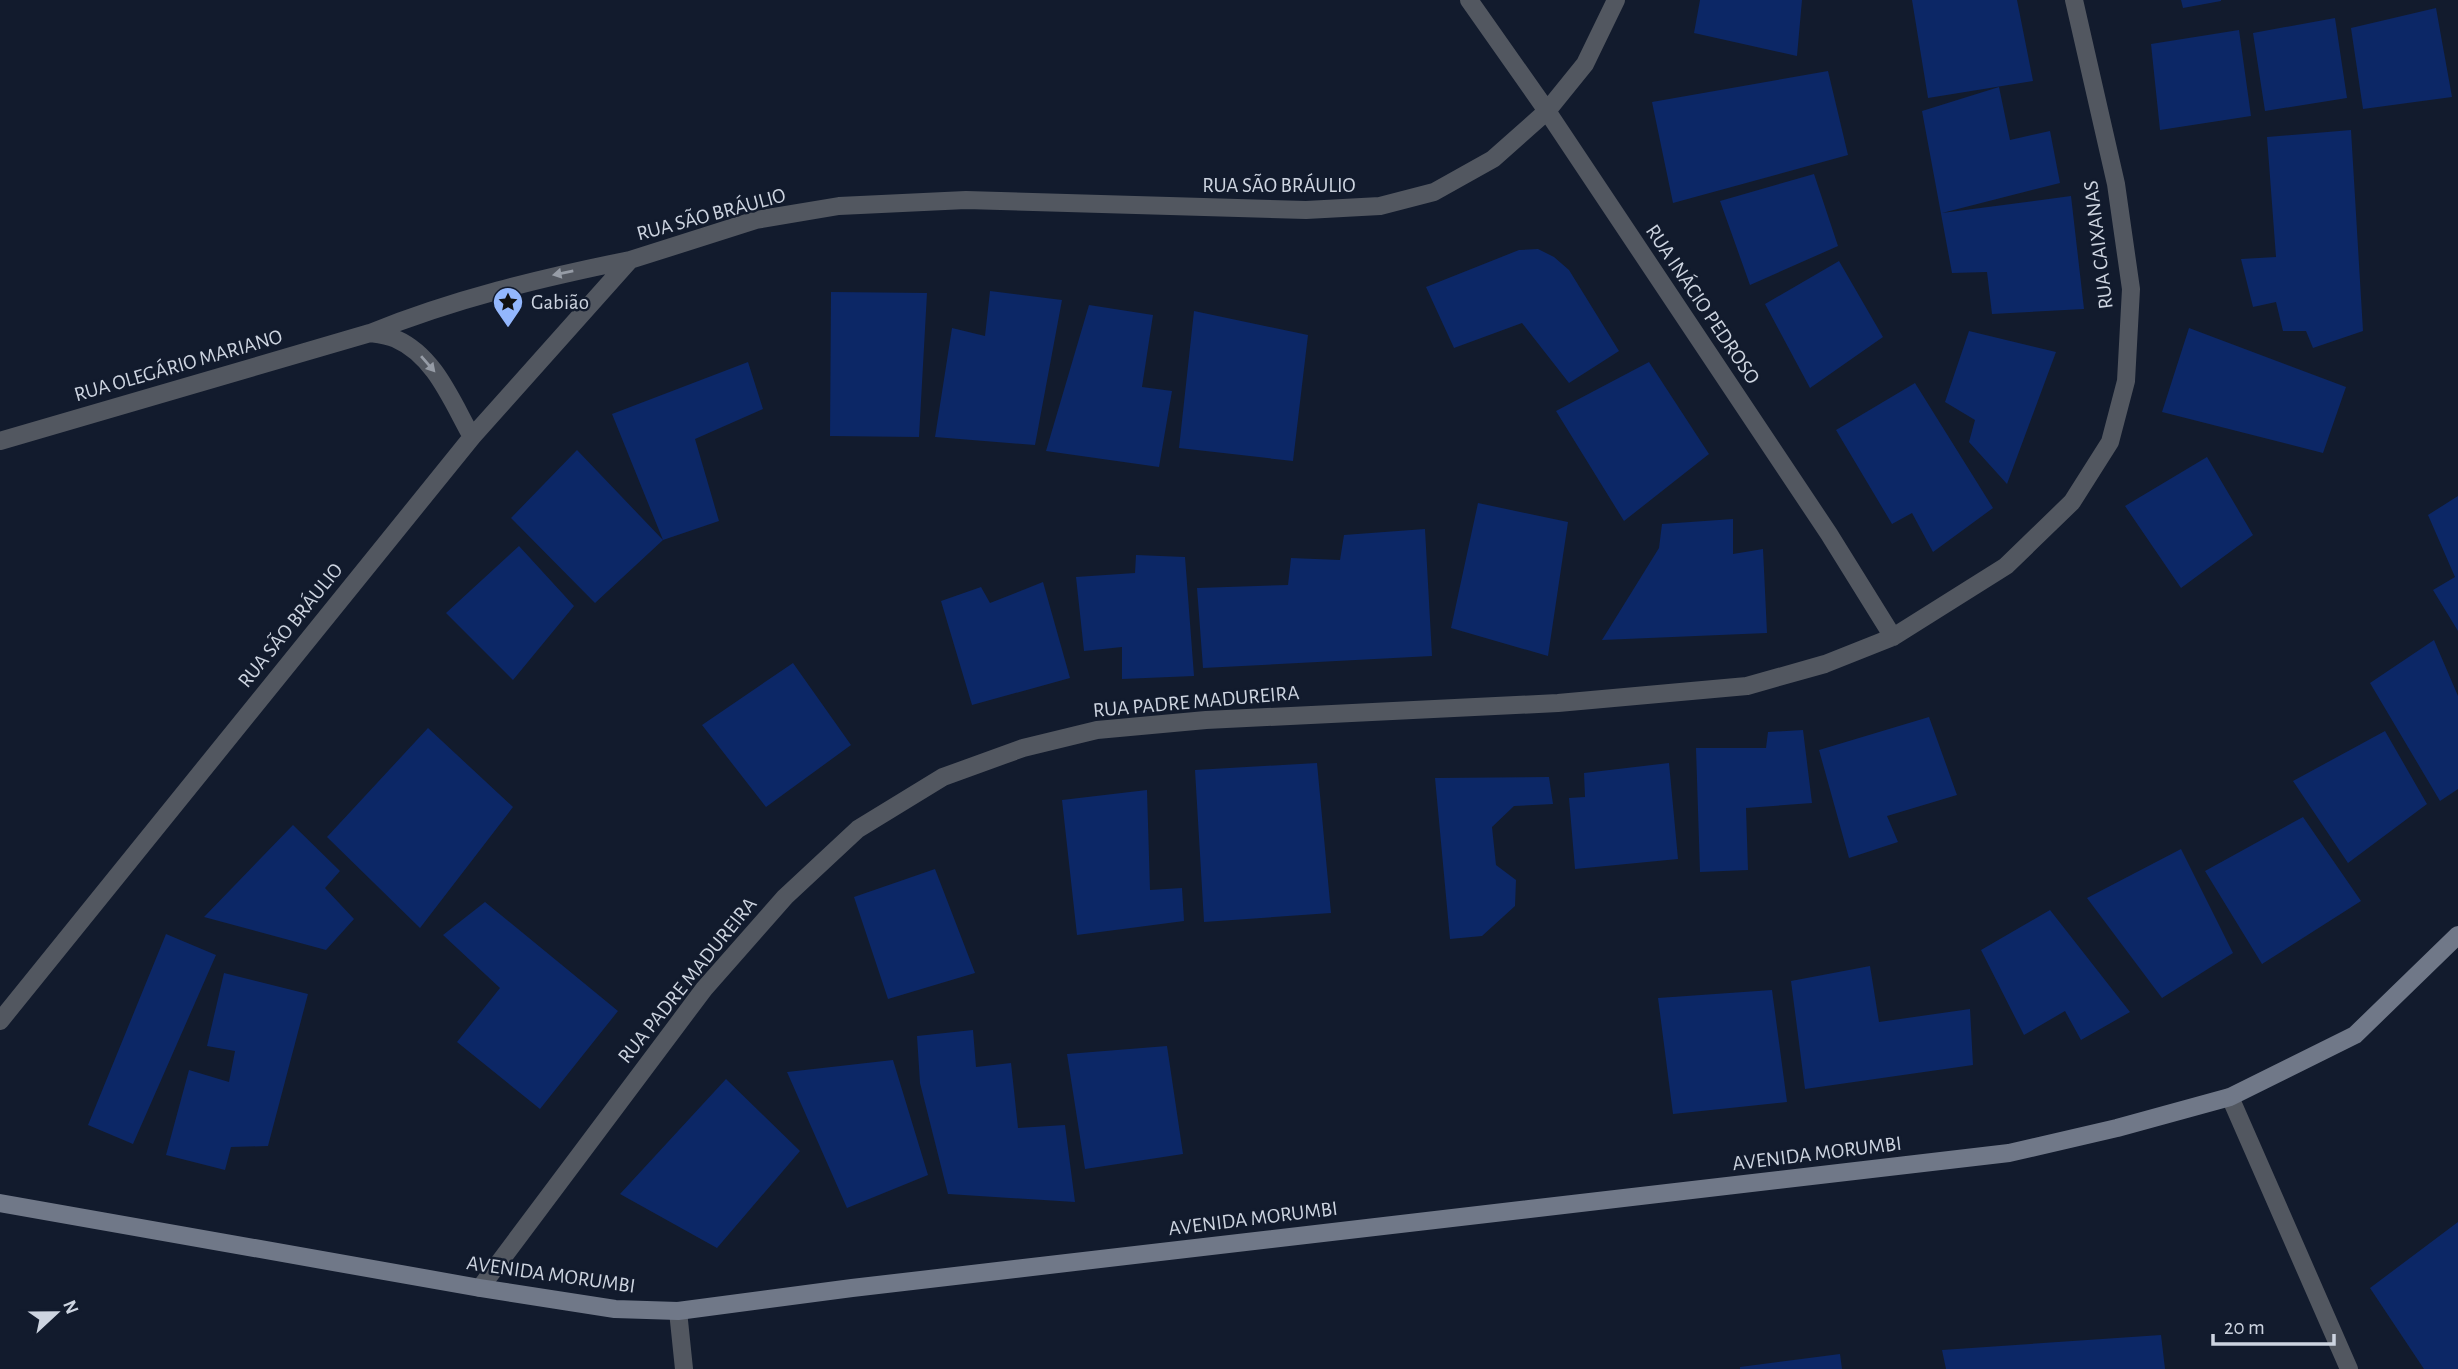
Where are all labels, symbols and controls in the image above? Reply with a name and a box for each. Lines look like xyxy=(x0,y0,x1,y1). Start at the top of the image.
street label: RUA SÃO BRÁULIO xyxy=(1202,173,1356,196)
street label: RUA CAIXANAS xyxy=(2080,179,2117,310)
street label: RUA SÃO BRÁULIO xyxy=(634,183,788,244)
street label: RUA INÁCIO PEDROSO xyxy=(1642,220,1765,388)
one-way arrow xyxy=(552,268,574,279)
place icon: Gabião xyxy=(491,285,525,329)
place label: Gabião xyxy=(531,292,589,313)
street label: RUA OLEGÁRIO MARIANO xyxy=(71,324,285,405)
one-way arrow xyxy=(420,355,436,373)
street label: RUA SÃO BRÁULIO xyxy=(232,558,347,692)
street label: RUA PADRE MADUREIRA xyxy=(1092,682,1300,721)
street label: RUA PADRE MADUREIRA xyxy=(614,893,761,1067)
street label: AVENIDA MORUMBI xyxy=(1731,1133,1903,1174)
street label: AVENIDA MORUMBI xyxy=(1167,1198,1339,1239)
street label: AVENIDA MORUMBI xyxy=(465,1252,637,1297)
north arrow xyxy=(21,1278,91,1348)
text: N xyxy=(59,1298,82,1317)
scale bar xyxy=(2213,1302,2334,1346)
text: 20 m xyxy=(2224,1317,2265,1338)

